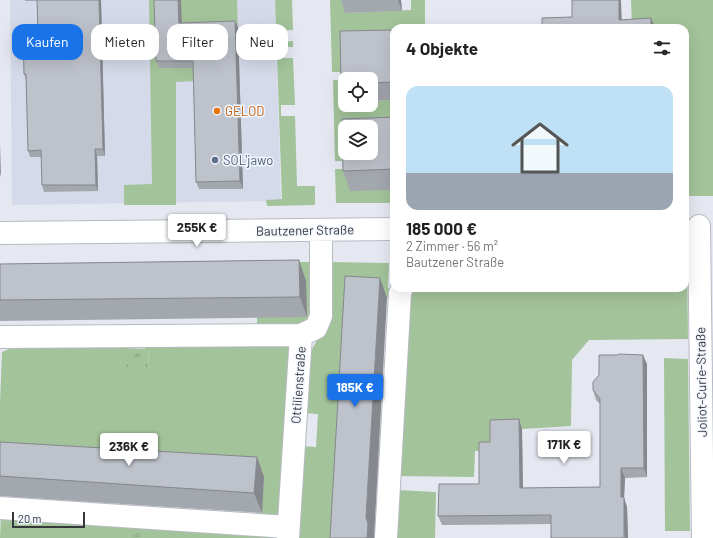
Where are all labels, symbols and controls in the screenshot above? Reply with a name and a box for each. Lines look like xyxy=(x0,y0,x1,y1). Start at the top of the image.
chip: Kaufen xyxy=(12,24,83,60)
chip: Mieten xyxy=(91,24,159,60)
chip: Filter xyxy=(167,24,228,60)
chip: Neu xyxy=(236,24,288,60)
icon: filters xyxy=(651,37,673,59)
text: 4 Objekte xyxy=(406,38,478,58)
map controls xyxy=(338,72,378,160)
button: locate xyxy=(338,72,378,112)
place label: GELOD xyxy=(225,103,264,119)
marker: GELOD xyxy=(212,106,222,116)
icon: home xyxy=(504,112,576,184)
button: layers xyxy=(338,120,378,160)
place label: SOL'jawo xyxy=(223,152,273,168)
marker: SOL'jawo xyxy=(210,155,220,165)
pin: 255K € xyxy=(164,214,230,248)
text: 185 000 € xyxy=(406,218,477,238)
text: 255K € xyxy=(177,219,217,235)
street label: Bautzener Straße xyxy=(256,221,354,239)
text: 2 Zimmer · 56 m² xyxy=(406,238,498,254)
text: Bautzener Straße xyxy=(406,254,504,270)
street label: Joliot-Curie-Straße xyxy=(692,327,710,437)
street label: Ottilienstraße xyxy=(287,346,309,424)
pin: 185K € xyxy=(322,374,388,408)
text: 185K € xyxy=(336,379,374,395)
pin: 171K € xyxy=(531,431,597,465)
pin: 236K € xyxy=(96,433,162,467)
text: 171K € xyxy=(547,436,581,452)
text: 236K € xyxy=(109,438,149,454)
scale bar xyxy=(12,510,85,529)
text: 20 m xyxy=(18,512,41,525)

